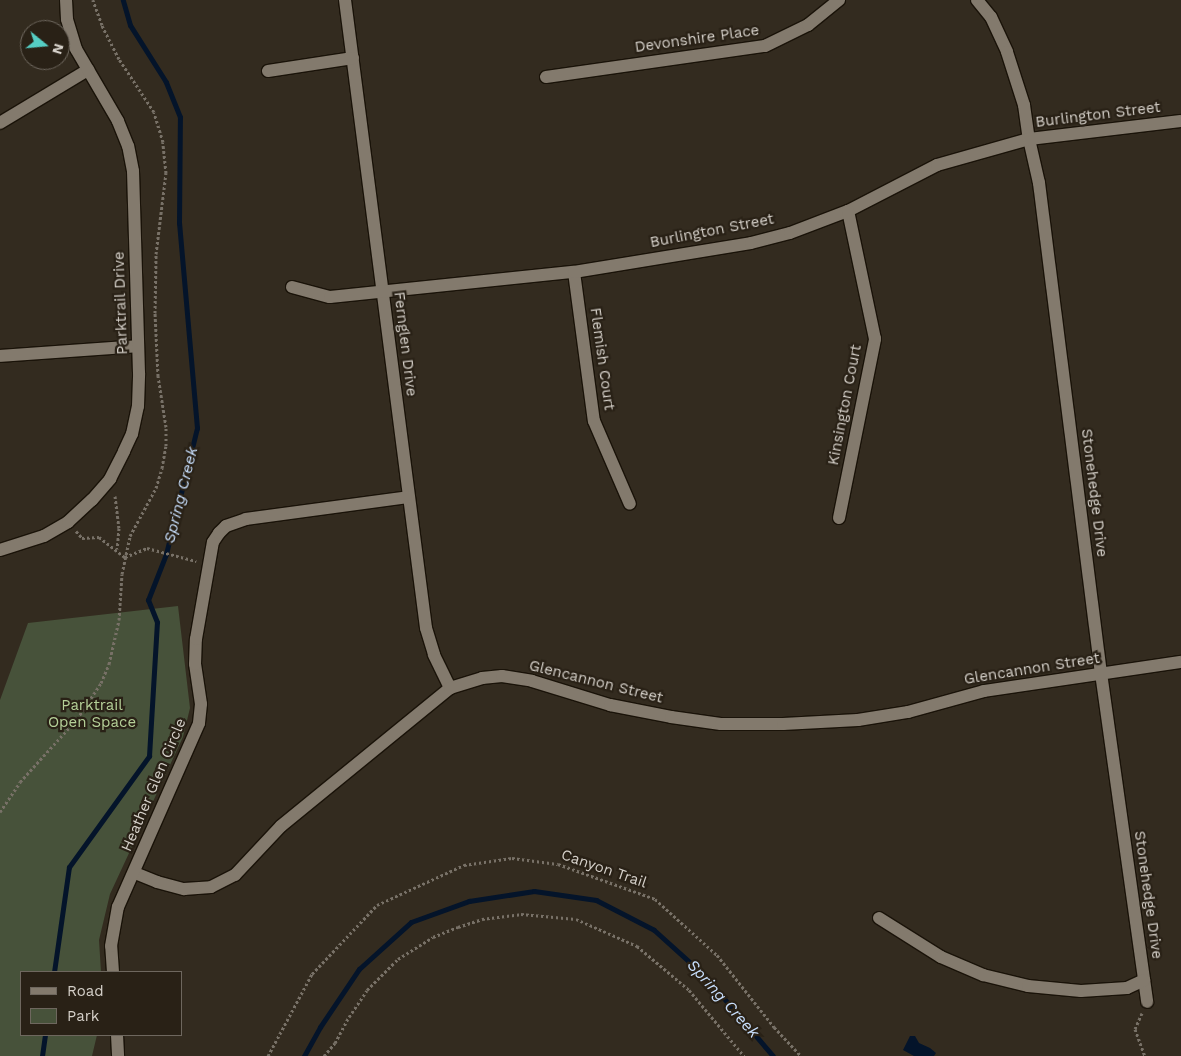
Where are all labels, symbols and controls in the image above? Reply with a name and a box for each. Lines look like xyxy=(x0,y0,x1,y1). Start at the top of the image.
north arrow xyxy=(20,20,70,70)
street label: Devonshire Place xyxy=(634,21,760,57)
text: N xyxy=(49,42,68,56)
street label: Burlington Street xyxy=(1034,98,1162,132)
street label: Burlington Street xyxy=(649,210,775,252)
street label: Parktrail Drive xyxy=(110,251,132,355)
street label: Fernglen Drive xyxy=(390,291,420,397)
street label: Flemish Court xyxy=(586,307,618,411)
street label: Kinsington Court xyxy=(824,343,866,467)
street label: Stonehedge Drive xyxy=(1077,428,1111,558)
water label: Spring Creek xyxy=(160,445,202,545)
street label: Glencannon Street xyxy=(963,649,1101,689)
street label: Glencannon Street xyxy=(527,657,665,707)
park label: Parktrail Open Space xyxy=(48,696,136,731)
street label: Heather Glen Circle xyxy=(118,715,190,855)
street label: Stonehedge Drive xyxy=(1130,830,1166,960)
street label: Canyon Trail xyxy=(559,846,649,892)
water label: Spring Creek xyxy=(683,956,763,1042)
legend xyxy=(20,971,182,1036)
text: Road xyxy=(67,982,104,1000)
text: Park xyxy=(67,1007,99,1025)

